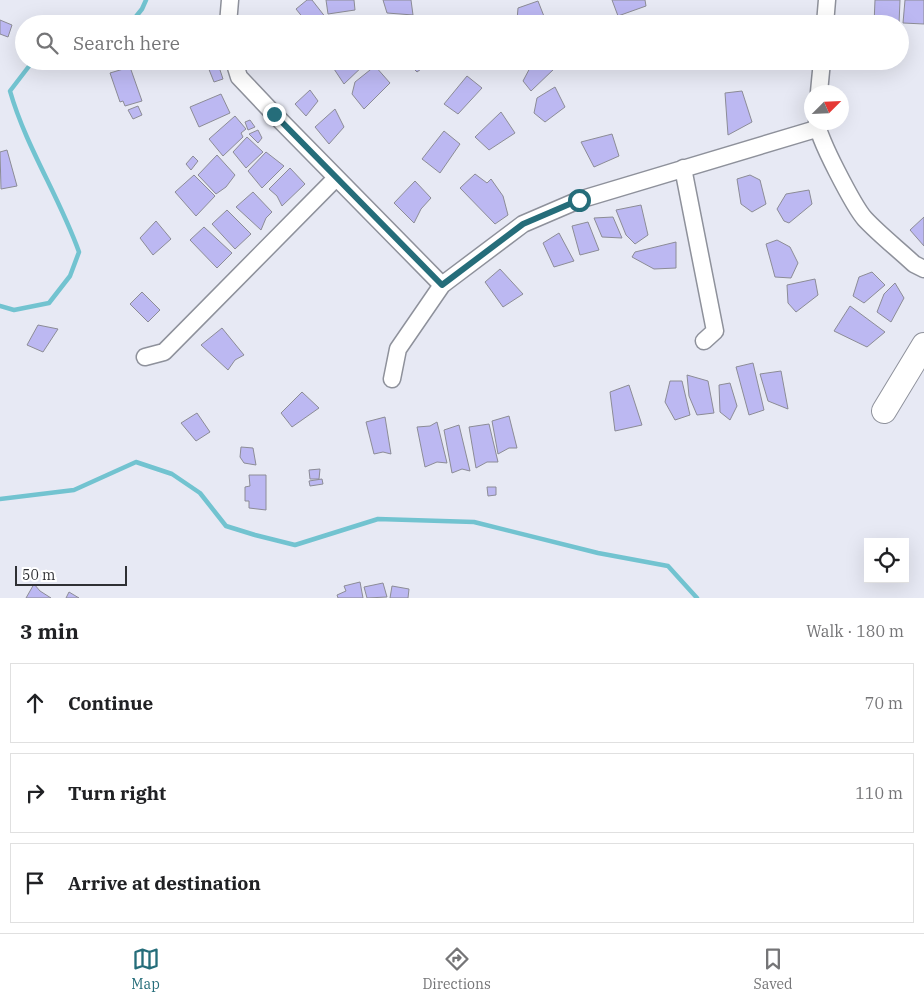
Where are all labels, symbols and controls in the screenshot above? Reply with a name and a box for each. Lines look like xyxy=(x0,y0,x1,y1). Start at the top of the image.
search box xyxy=(15,15,909,70)
icon: search xyxy=(33,29,61,57)
text: Search here xyxy=(73,31,180,55)
north arrow xyxy=(804,85,849,130)
route end xyxy=(263,103,286,126)
route start xyxy=(568,189,591,212)
map controls xyxy=(864,538,909,583)
button: locate xyxy=(864,538,909,583)
scale bar xyxy=(15,563,128,586)
text: 50 m xyxy=(22,566,55,584)
text: 3 min xyxy=(20,617,79,645)
text: Walk · 180 m xyxy=(806,621,904,641)
icon: ahead xyxy=(21,689,49,717)
text: Continue xyxy=(68,691,153,715)
text: 70 m xyxy=(865,693,903,713)
icon: right xyxy=(21,779,49,807)
text: Turn right xyxy=(68,781,166,805)
text: 110 m xyxy=(855,783,903,803)
icon: arrive xyxy=(21,869,49,897)
text: Arrive at destination xyxy=(68,871,261,895)
tab: Map xyxy=(131,945,160,993)
tab: Directions xyxy=(422,945,491,993)
tab: Saved xyxy=(753,945,793,993)

